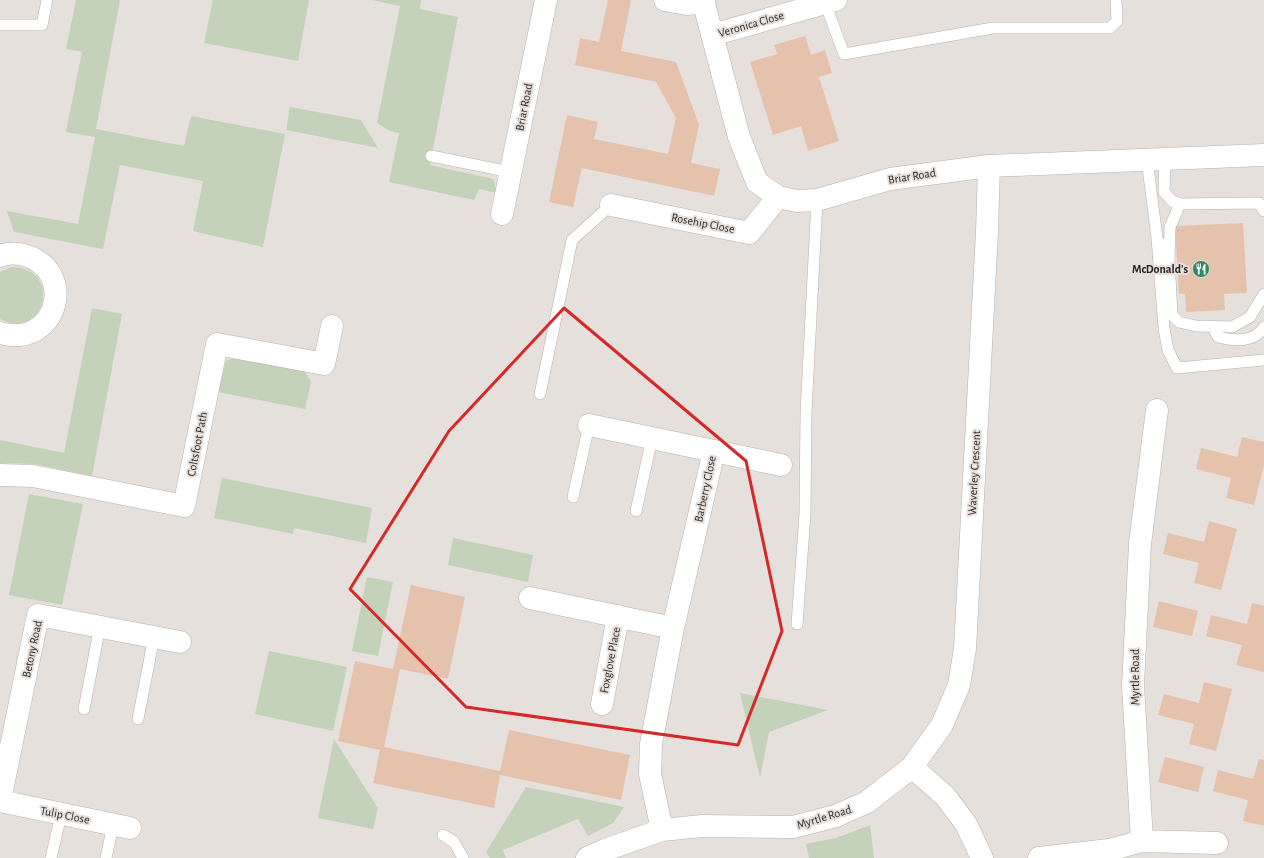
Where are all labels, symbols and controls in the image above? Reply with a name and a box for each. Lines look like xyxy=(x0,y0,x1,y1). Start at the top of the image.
street label: Veronica Close xyxy=(717,9,785,39)
street label: Briar Road xyxy=(514,82,534,132)
street label: Briar Road xyxy=(887,166,937,186)
street label: Rosehip Close xyxy=(670,211,736,235)
restaurant icon: McDonald's xyxy=(1191,259,1211,279)
place label: McDonald's xyxy=(1132,263,1188,275)
street label: Coltsfoot Path xyxy=(185,411,209,477)
street label: Waverley Crescent xyxy=(966,430,983,516)
street label: Barberry Close xyxy=(692,455,719,523)
street label: Betony Road xyxy=(20,619,45,679)
street label: Foxglove Place xyxy=(598,626,622,694)
street label: Myrtle Road xyxy=(1129,649,1142,705)
street label: Myrtle Road xyxy=(795,803,853,832)
street label: Tulip Close xyxy=(39,804,91,826)

